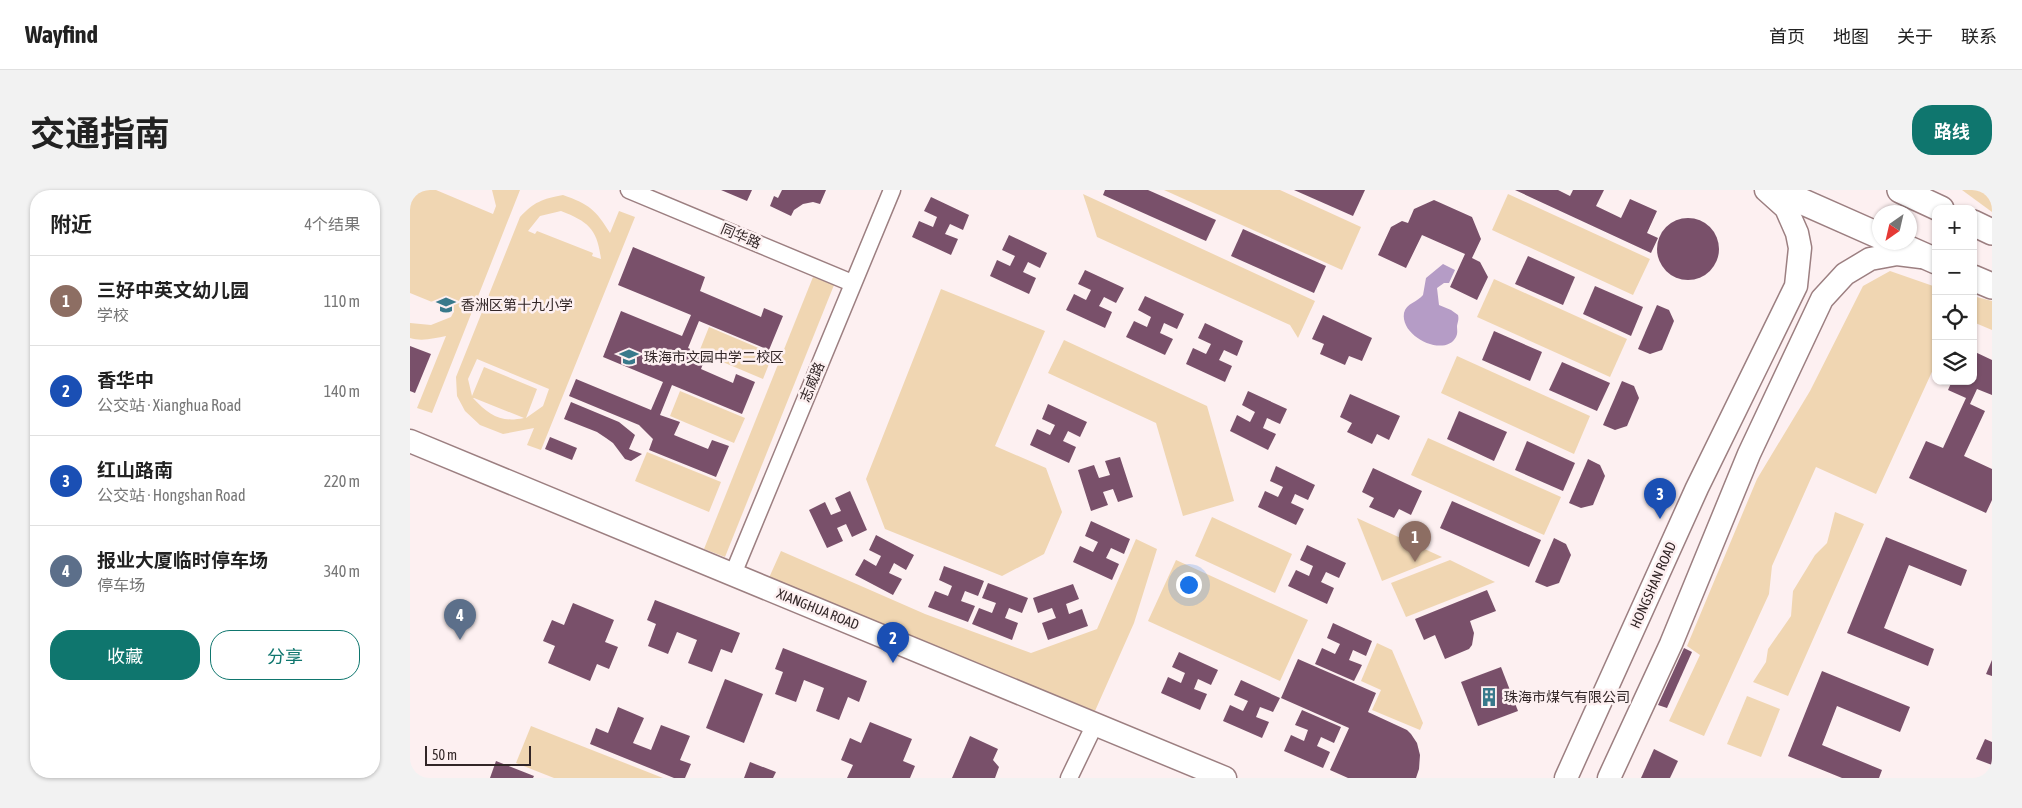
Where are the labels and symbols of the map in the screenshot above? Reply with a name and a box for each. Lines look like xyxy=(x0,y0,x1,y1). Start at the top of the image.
north arrow xyxy=(1872,205,1917,250)
street label: 同华路 xyxy=(719,220,763,252)
school or university icon: 香洲区第十九小学 xyxy=(435,294,457,316)
place label: 香洲区第十九小学 xyxy=(461,297,573,313)
school or university icon: 珠海市文园中学二校区 xyxy=(618,346,640,368)
place label: 珠海市文园中学二校区 xyxy=(644,349,784,365)
street label: 志威路 xyxy=(797,360,827,404)
pin: 3 xyxy=(1644,478,1676,519)
pin: 1 xyxy=(1399,521,1431,562)
street label: HONGSHAN ROAD xyxy=(1627,539,1679,631)
your location xyxy=(1176,572,1202,598)
street label: XIANGHUA ROAD xyxy=(775,585,862,633)
pin: 4 xyxy=(444,599,476,640)
pin: 2 xyxy=(877,622,909,663)
building icon: 珠海市煤气有限公司 xyxy=(1478,686,1500,708)
place label: 珠海市煤气有限公司 xyxy=(1504,689,1630,705)
scale bar xyxy=(425,743,531,766)

